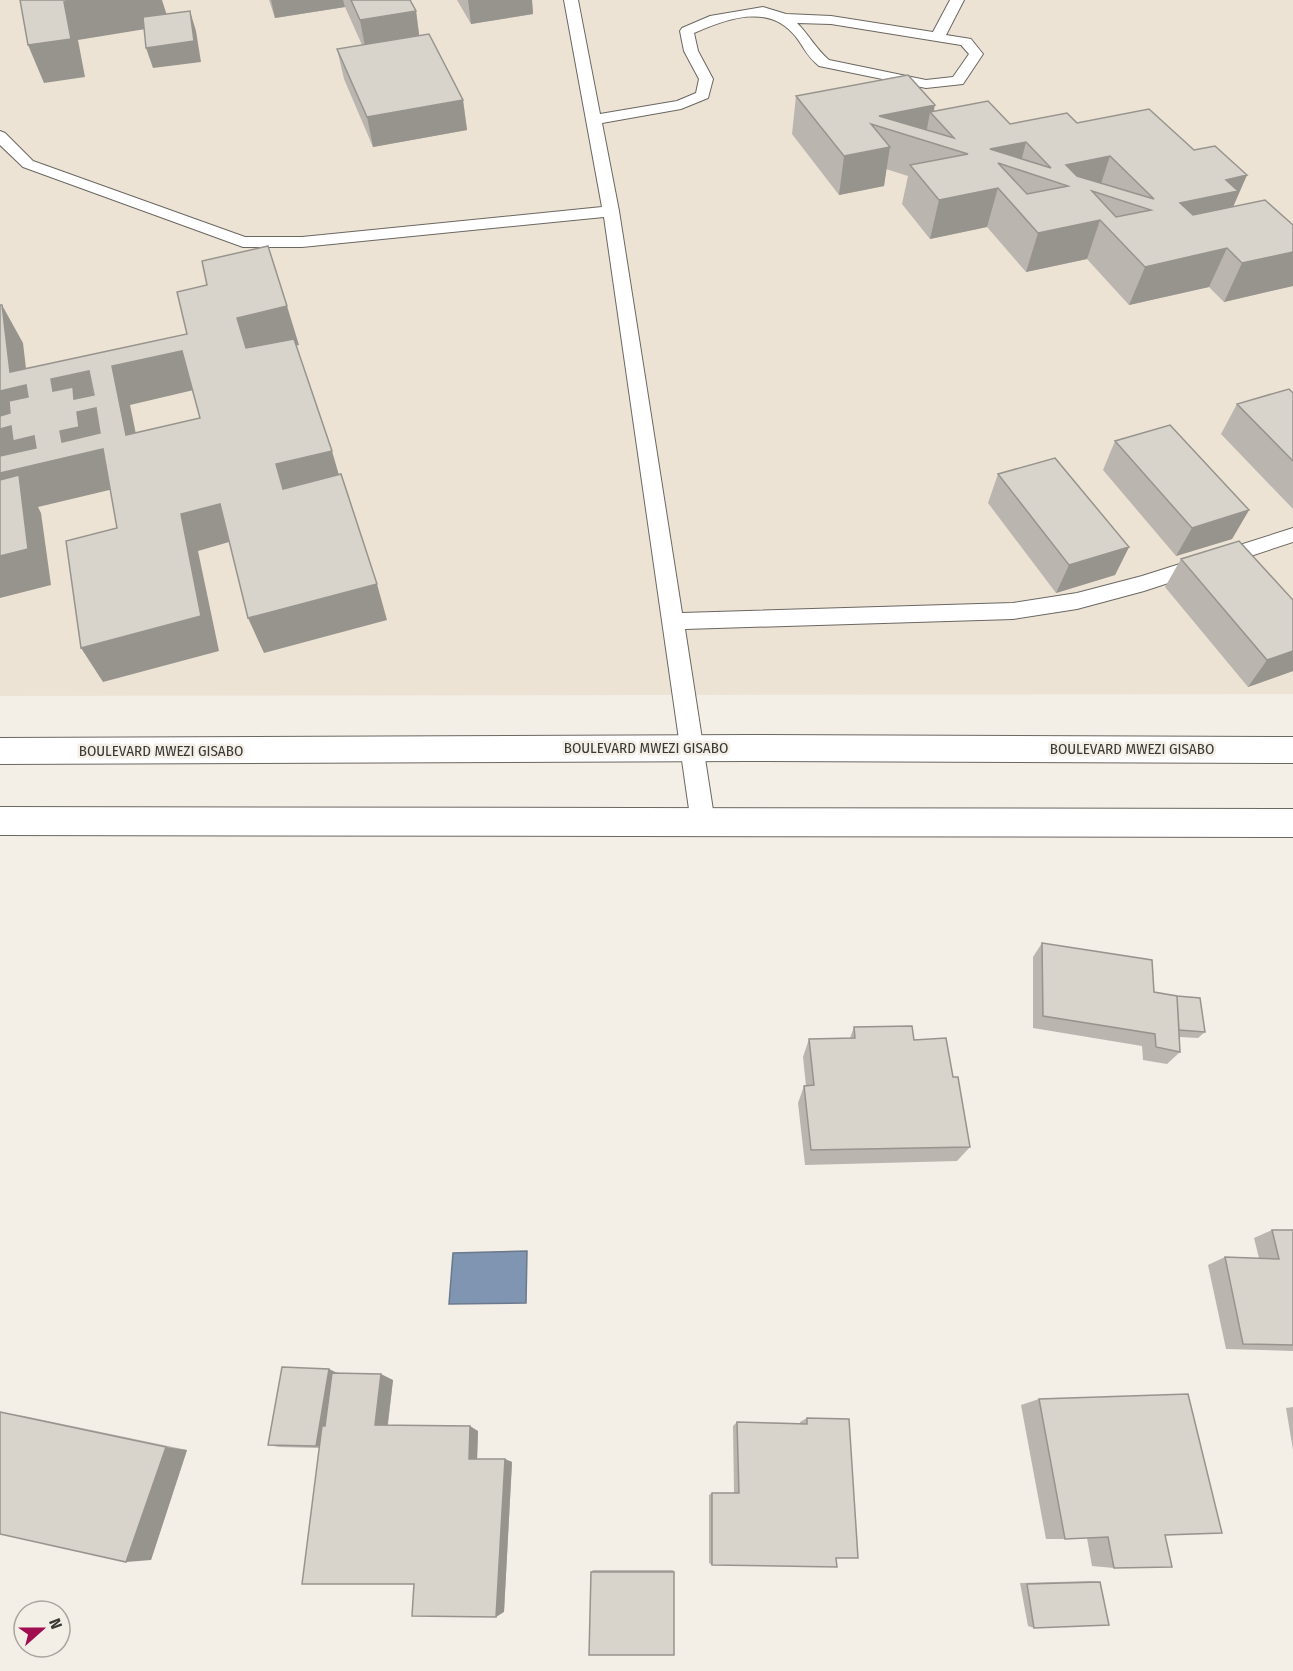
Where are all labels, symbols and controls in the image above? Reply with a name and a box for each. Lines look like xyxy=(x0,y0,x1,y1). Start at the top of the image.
street label: BOULEVARD MWEZI GISABO xyxy=(564,739,728,757)
street label: BOULEVARD MWEZI GISABO xyxy=(1050,740,1214,758)
street label: BOULEVARD MWEZI GISABO xyxy=(79,742,243,760)
north arrow xyxy=(12,1599,72,1659)
text: N xyxy=(45,1616,66,1632)

